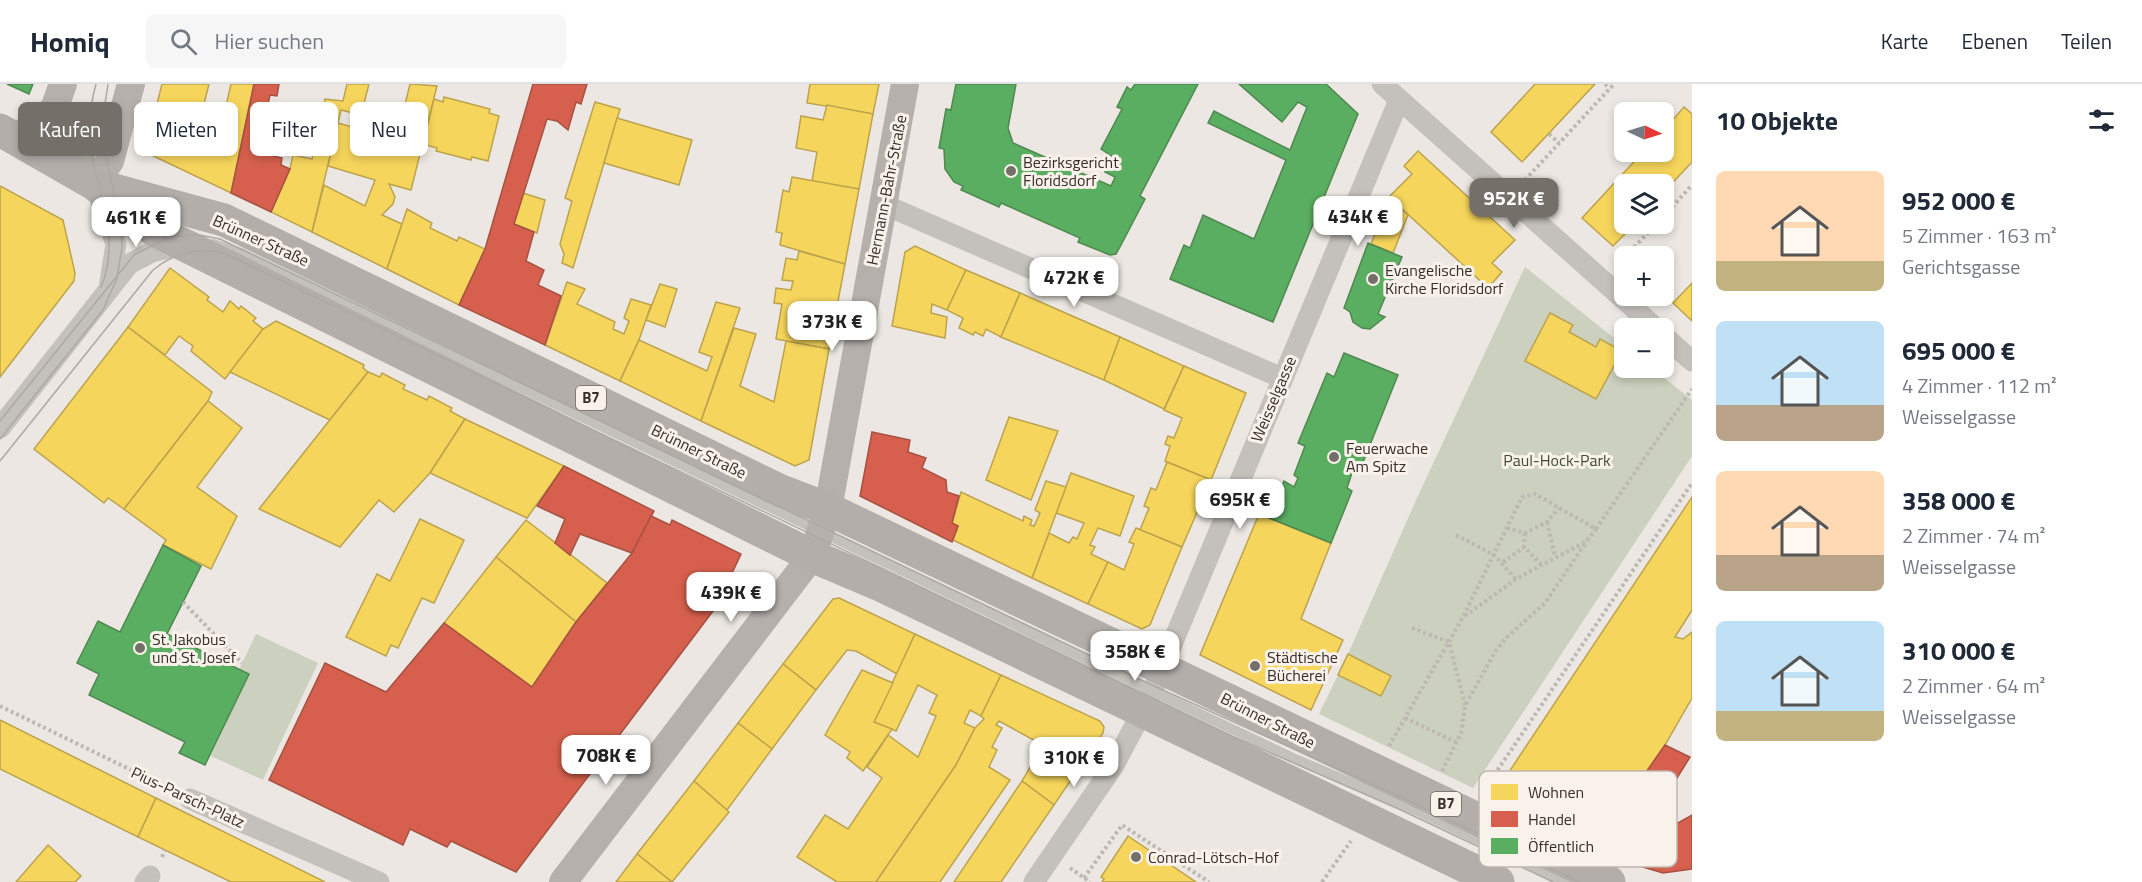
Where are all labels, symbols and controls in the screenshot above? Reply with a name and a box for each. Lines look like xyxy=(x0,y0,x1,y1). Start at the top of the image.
search box xyxy=(146,14,566,68)
text: Homiq xyxy=(30,20,110,63)
text: Hier suchen xyxy=(215,24,324,58)
icon: search xyxy=(167,25,200,58)
text: Karte xyxy=(1881,25,1928,57)
text: Ebenen xyxy=(1961,25,2028,57)
text: Teilen xyxy=(2061,25,2112,57)
text: 10 Objekte xyxy=(1716,101,1838,140)
chip: Kaufen xyxy=(18,102,122,156)
chip: Mieten xyxy=(134,102,238,156)
chip: Filter xyxy=(250,102,338,156)
chip: Neu xyxy=(350,102,428,156)
north arrow xyxy=(1614,102,1674,162)
map controls xyxy=(1614,102,1674,378)
icon: filters xyxy=(2085,104,2118,137)
street label: Hermann-Bahr-Straße xyxy=(860,113,912,267)
place label: Bezirksgericht Floridsdorf xyxy=(1023,150,1119,192)
marker: Bezirksgericht Floridsdorf xyxy=(1004,164,1018,178)
button: layers xyxy=(1614,174,1674,234)
pin: 952K € xyxy=(1465,178,1563,229)
text: 952 000 € xyxy=(1902,181,2015,220)
text: 952K € xyxy=(1483,182,1545,213)
icon: home xyxy=(1764,195,1836,267)
pin: 434K € xyxy=(1309,196,1407,247)
pin: 461K € xyxy=(87,197,185,248)
text: 434K € xyxy=(1327,200,1389,231)
text: 461K € xyxy=(105,201,167,232)
street label: Brünner Straße xyxy=(209,208,313,272)
text: 5 Zimmer · 163 m² xyxy=(1902,220,2057,251)
button: + xyxy=(1614,246,1674,306)
text: Gerichtsgasse xyxy=(1902,251,2020,282)
pin: 472K € xyxy=(1025,257,1123,308)
place label: Evangelische Kirche Floridsdorf xyxy=(1385,258,1504,300)
text: 472K € xyxy=(1043,261,1105,292)
marker: Evangelische Kirche Floridsdorf xyxy=(1366,272,1380,286)
pin: 373K € xyxy=(783,301,881,352)
text: 373K € xyxy=(801,305,863,336)
button: − xyxy=(1614,318,1674,378)
text: 695 000 € xyxy=(1902,331,2015,370)
icon: home xyxy=(1764,345,1836,417)
street label: Weisselgasse xyxy=(1244,352,1302,446)
text: 4 Zimmer · 112 m² xyxy=(1902,370,2057,401)
road number: B7 xyxy=(576,386,606,410)
text: Weisselgasse xyxy=(1902,401,2016,432)
street label: Brünner Straße xyxy=(647,418,751,484)
place label: Feuerwache Am Spitz xyxy=(1346,436,1428,478)
park label: Paul-Hock-Park xyxy=(1503,448,1611,472)
marker: Feuerwache Am Spitz xyxy=(1327,450,1341,464)
pin: 695K € xyxy=(1191,479,1289,530)
text: 358 000 € xyxy=(1902,481,2015,520)
text: 695K € xyxy=(1209,483,1271,514)
icon: home xyxy=(1764,495,1836,567)
text: 2 Zimmer · 74 m² xyxy=(1902,520,2045,551)
text: Weisselgasse xyxy=(1902,551,2016,582)
pin: 439K € xyxy=(682,572,780,623)
text: 439K € xyxy=(700,576,762,607)
place label: St. Jakobus und St. Josef xyxy=(152,627,237,669)
pin: 358K € xyxy=(1086,631,1184,682)
text: 310 000 € xyxy=(1902,631,2015,670)
text: 358K € xyxy=(1104,635,1166,666)
marker: St. Jakobus und St. Josef xyxy=(133,641,147,655)
place label: Städtische Bücherei xyxy=(1267,645,1338,687)
icon: home xyxy=(1764,645,1836,717)
marker: Städtische Bücherei xyxy=(1248,659,1262,673)
text: 2 Zimmer · 64 m² xyxy=(1902,670,2045,701)
street label: Brünner Straße xyxy=(1217,686,1319,754)
text: Weisselgasse xyxy=(1902,701,2016,732)
pin: 708K € xyxy=(557,735,655,786)
pin: 310K € xyxy=(1025,737,1123,788)
text: 708K € xyxy=(575,739,637,770)
text: 310K € xyxy=(1043,741,1105,772)
street label: Pius-Parsch-Platz xyxy=(127,760,249,834)
legend xyxy=(1479,771,1677,867)
text: Wohnen xyxy=(1528,780,1584,804)
road number: B7 xyxy=(1431,792,1461,816)
text: Handel xyxy=(1528,807,1576,831)
text: Öffentlich xyxy=(1528,834,1594,858)
place label: Conrad-Lötsch-Hof xyxy=(1148,845,1279,869)
marker: Conrad-Lötsch-Hof xyxy=(1129,850,1143,864)

